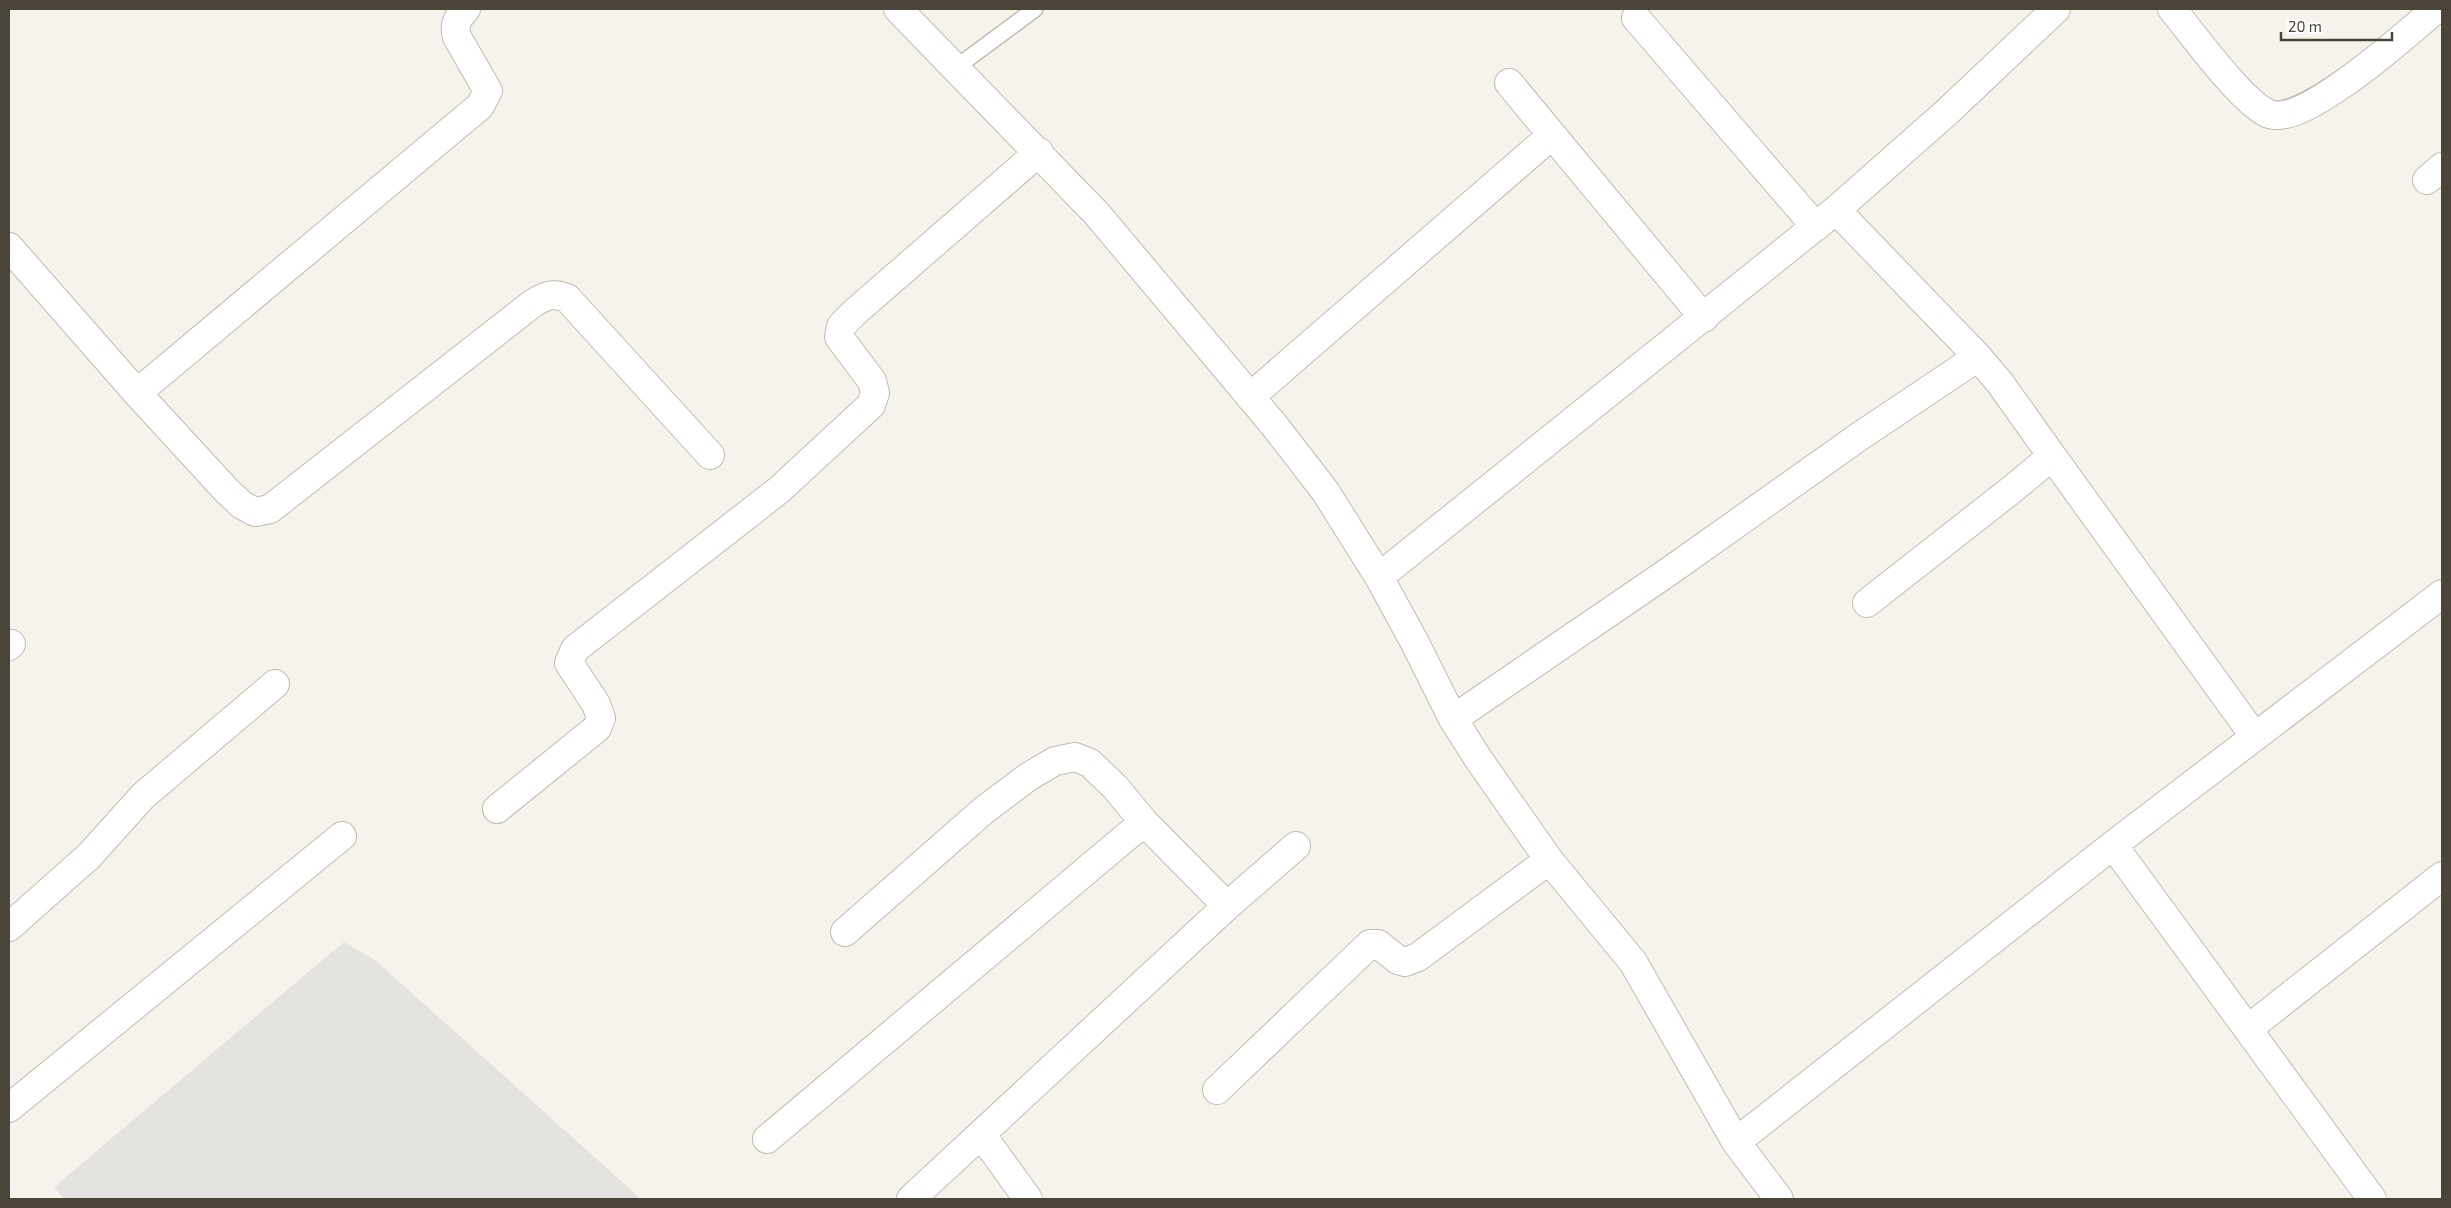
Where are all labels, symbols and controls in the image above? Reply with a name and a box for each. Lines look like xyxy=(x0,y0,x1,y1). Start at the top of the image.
scale bar xyxy=(2281,10,2392,42)
text: 20 m xyxy=(2288,17,2322,35)

